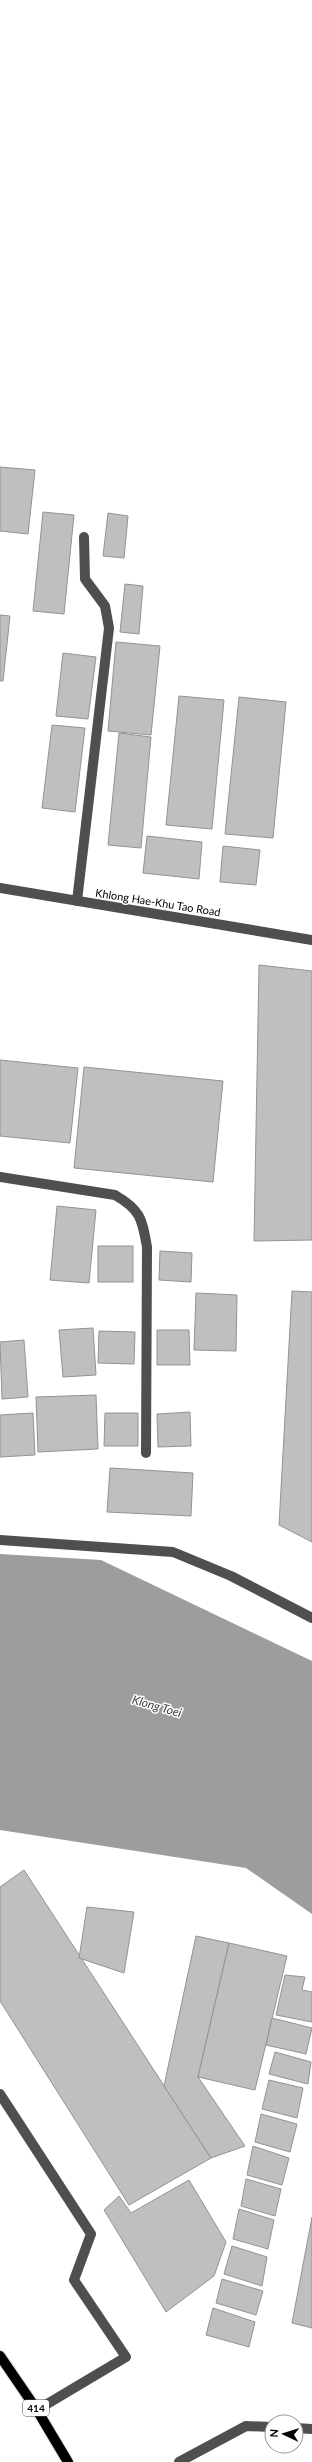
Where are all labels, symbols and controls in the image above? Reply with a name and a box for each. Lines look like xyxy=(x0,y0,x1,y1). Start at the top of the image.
street label: Khlong Hae-Khu Tao Road xyxy=(94,886,222,918)
water label: Klong Toei xyxy=(130,1692,184,1720)
road number: 414 xyxy=(23,2400,49,2416)
north arrow xyxy=(264,2414,304,2454)
text: N xyxy=(267,2429,280,2438)

